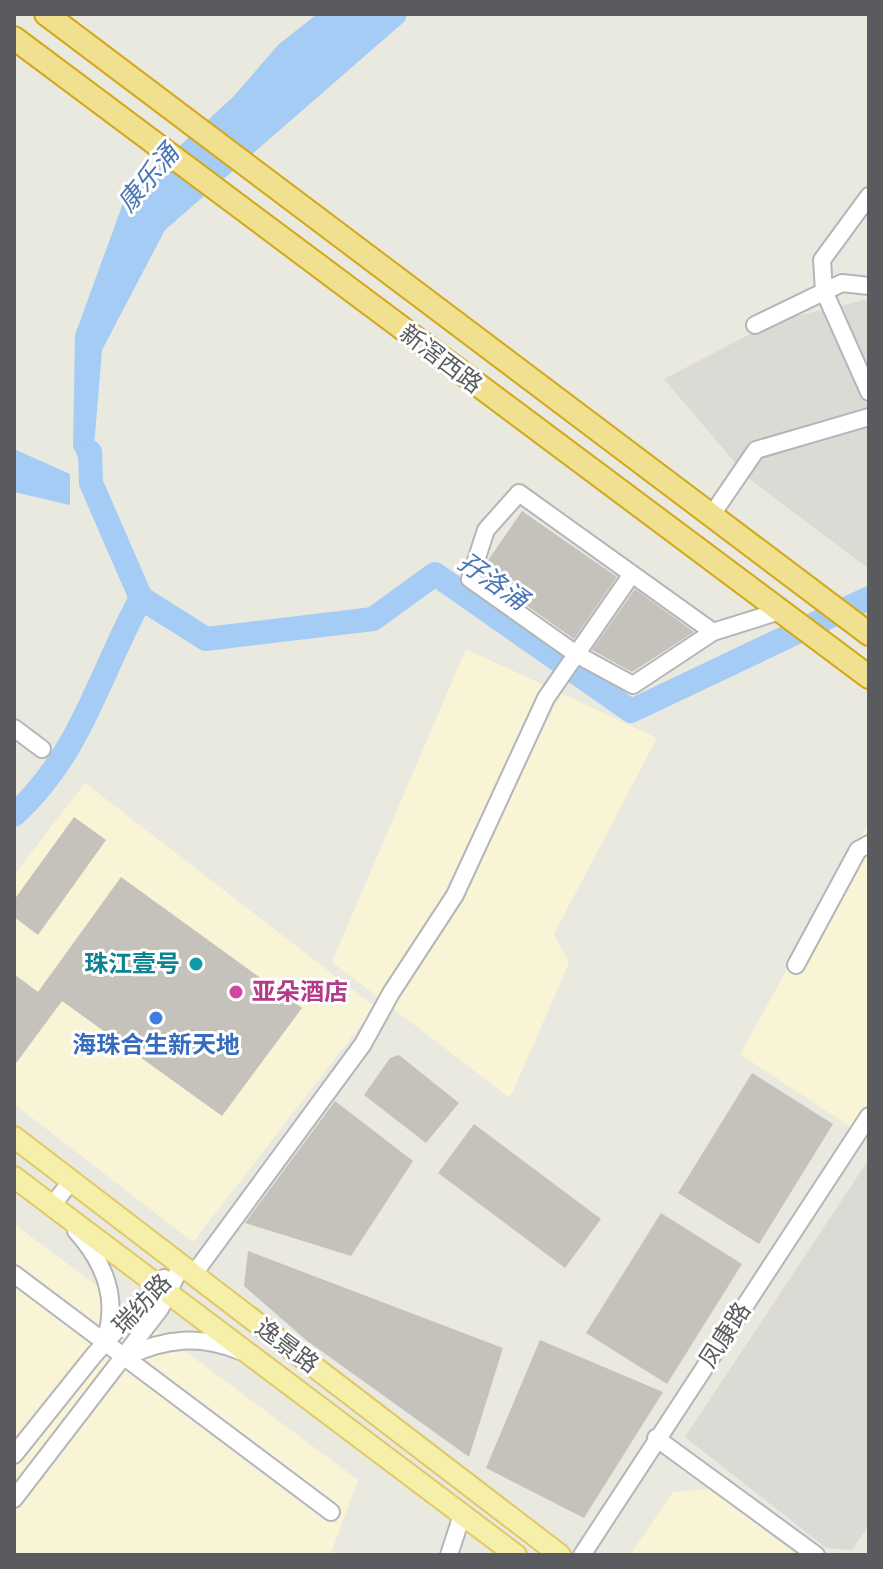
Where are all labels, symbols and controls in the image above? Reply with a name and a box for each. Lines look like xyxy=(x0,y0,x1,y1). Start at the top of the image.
water label: 康乐涌 xyxy=(111,136,187,218)
street label: 新滘西路 xyxy=(394,319,488,399)
water label: 孖洛涌 xyxy=(452,546,536,618)
place label: 珠江壹号 xyxy=(84,950,180,978)
marker: 珠江壹号 xyxy=(187,955,205,973)
place label: 亚朵酒店 xyxy=(252,978,348,1006)
marker: 亚朵酒店 xyxy=(227,983,245,1001)
marker: 海珠合生新天地 xyxy=(147,1009,165,1027)
place label: 海珠合生新天地 xyxy=(72,1031,240,1059)
street label: 瑞纺路 xyxy=(107,1268,177,1340)
street label: 凤康路 xyxy=(694,1297,756,1373)
street label: 逸景路 xyxy=(250,1313,324,1379)

